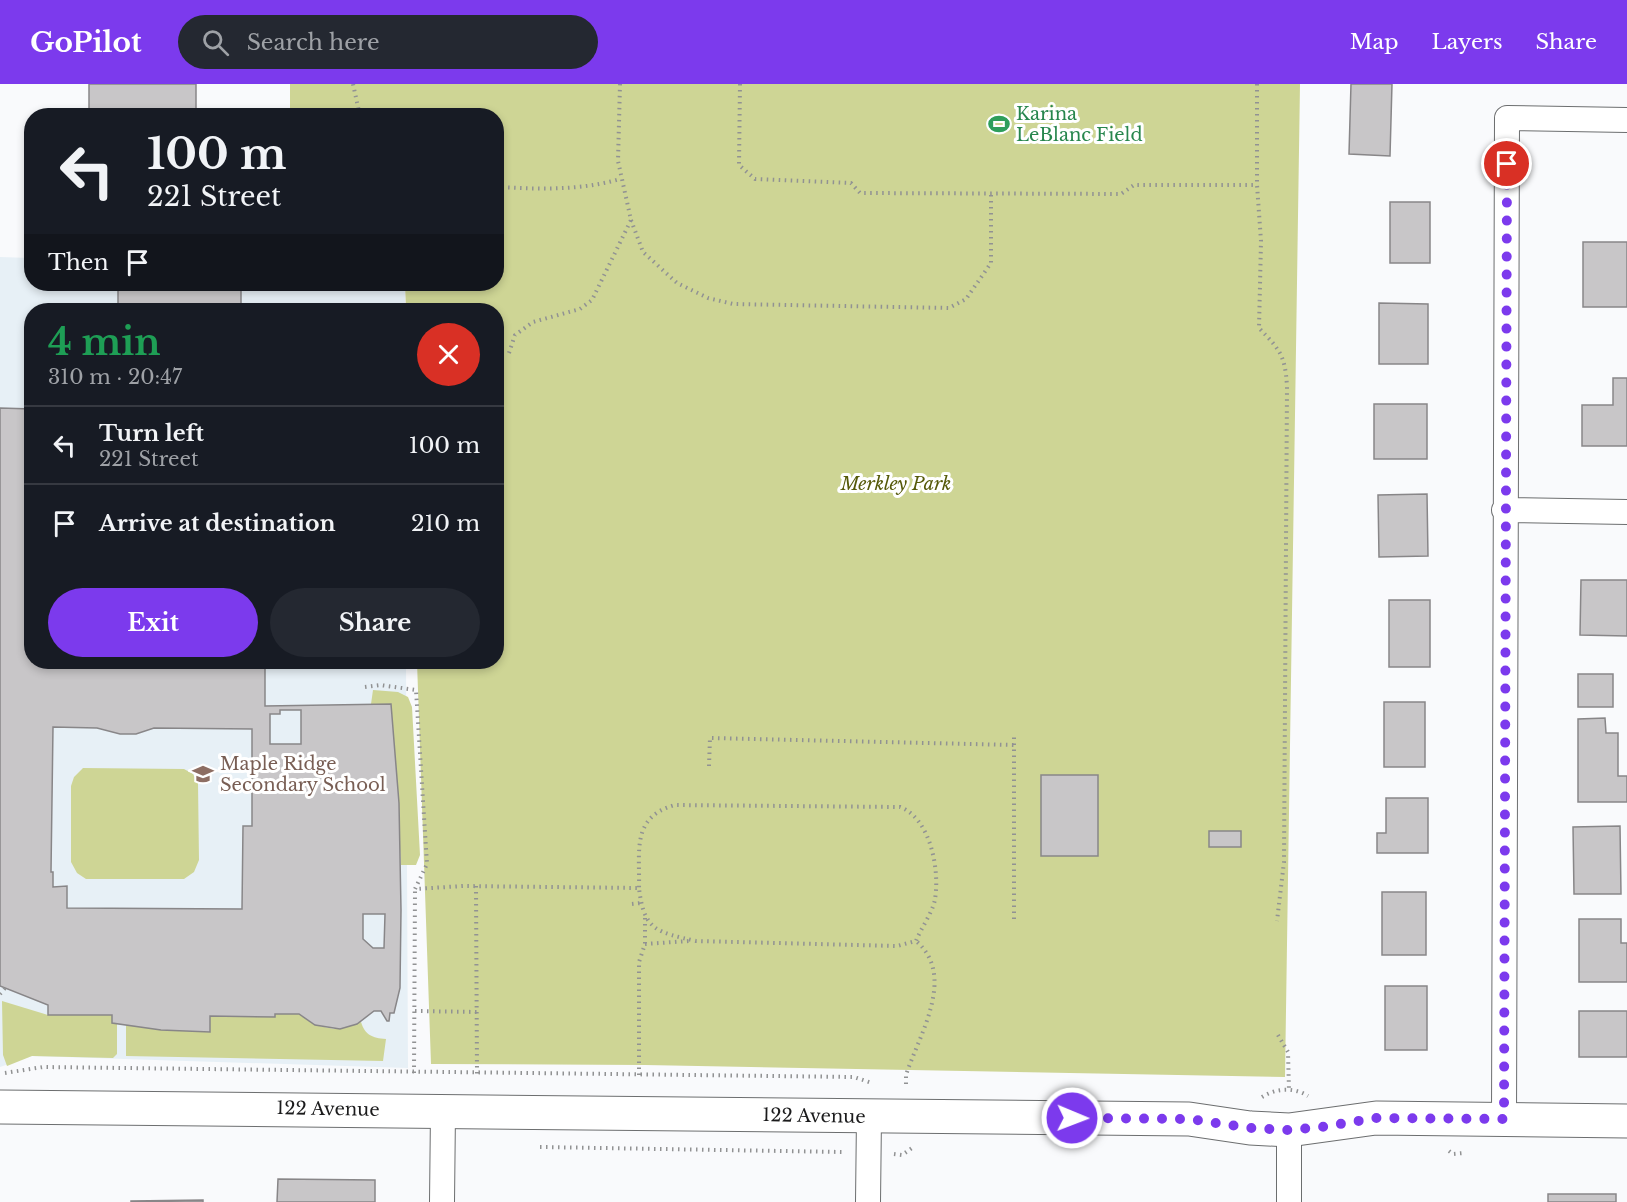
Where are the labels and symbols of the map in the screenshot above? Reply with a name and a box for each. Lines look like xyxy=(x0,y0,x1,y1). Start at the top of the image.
place label: Karina LeBlanc Field xyxy=(1016,103,1143,146)
sports icon: Karina LeBlanc Field xyxy=(987,112,1011,136)
pin xyxy=(1481,138,1532,189)
park label: Merkley Park xyxy=(840,473,951,495)
place label: Maple Ridge Secondary School xyxy=(220,753,386,796)
school or university icon: Maple Ridge Secondary School xyxy=(191,762,215,786)
position arrow xyxy=(1040,1086,1104,1150)
street label: 122 Avenue xyxy=(276,1097,380,1121)
street label: 122 Avenue xyxy=(762,1104,866,1128)

